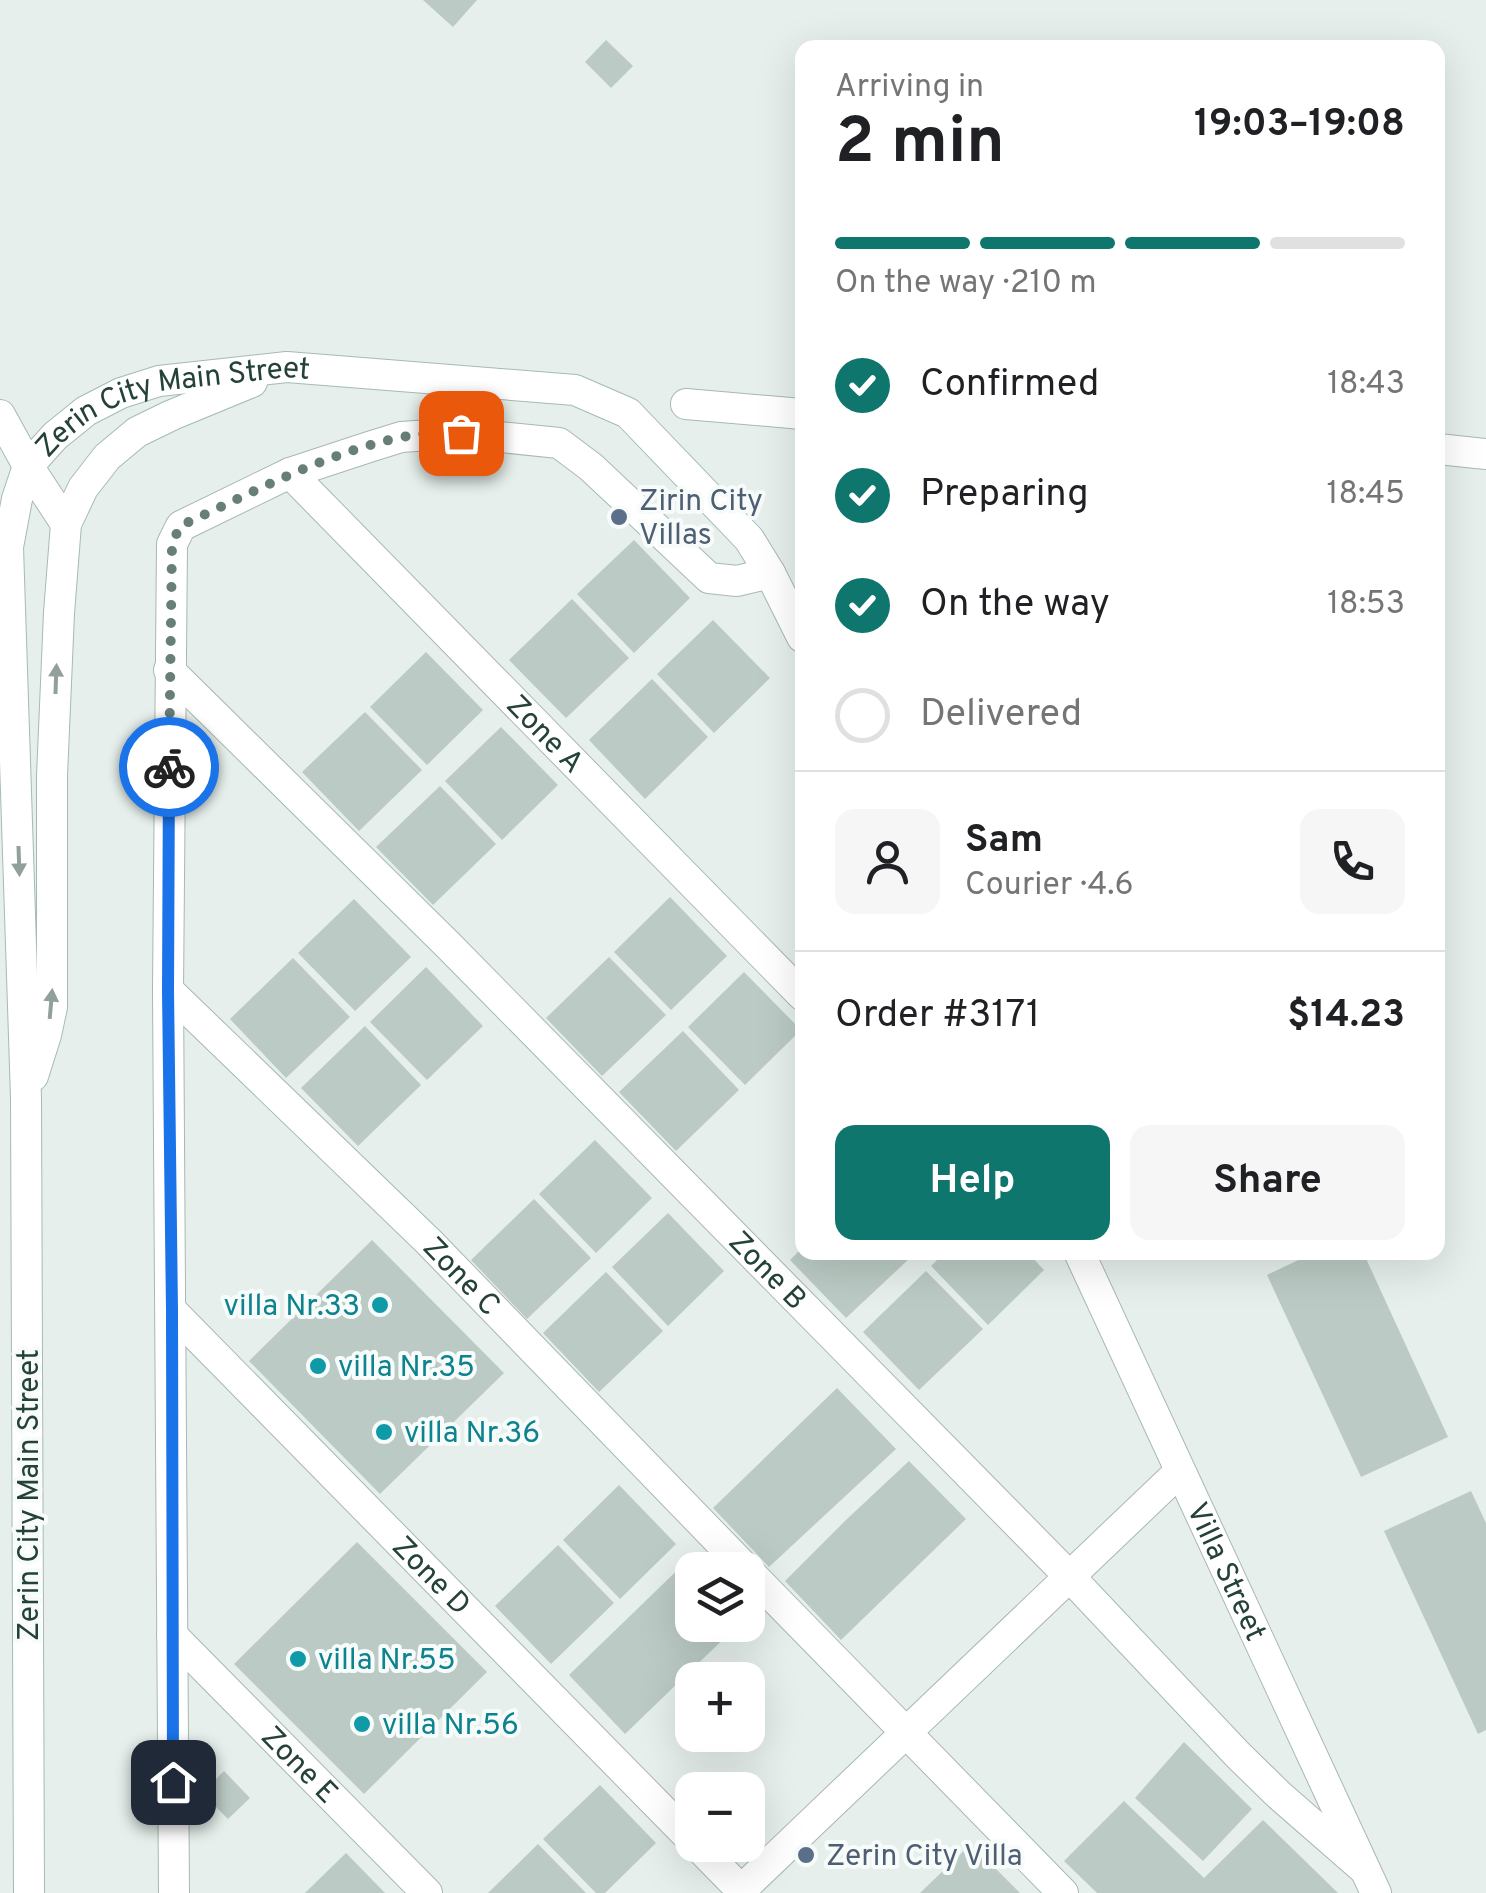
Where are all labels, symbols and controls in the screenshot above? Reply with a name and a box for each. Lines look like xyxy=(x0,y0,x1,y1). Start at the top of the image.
text: Arriving in xyxy=(835,68,984,108)
text: 19:03–19:08 xyxy=(1194,101,1405,150)
text: 2 min xyxy=(835,104,1005,186)
text: On the way · 210 m xyxy=(835,264,1097,304)
street label: Zerin City Main Street xyxy=(29,351,311,466)
icon: check xyxy=(835,358,890,413)
text: Confirmed xyxy=(920,361,1099,410)
text: 18:43 xyxy=(1327,365,1405,405)
pin xyxy=(419,391,504,476)
icon: bag xyxy=(434,406,489,461)
icon: check xyxy=(835,468,890,523)
text: Preparing xyxy=(920,471,1089,520)
text: 18:45 xyxy=(1327,475,1405,515)
place label: Zirin City Villas xyxy=(639,484,763,555)
marker: Zirin City Villas xyxy=(608,506,630,528)
icon: check xyxy=(835,578,890,633)
text: On the way xyxy=(920,581,1110,630)
text: 18:53 xyxy=(1327,585,1405,625)
one-way arrow xyxy=(48,663,64,695)
street label: Zone A xyxy=(497,688,590,782)
text: Delivered xyxy=(920,691,1082,740)
courier xyxy=(119,717,219,817)
icon: bike xyxy=(142,740,197,795)
button: person xyxy=(835,809,940,914)
button: phone xyxy=(1300,809,1405,914)
text: Sam xyxy=(965,817,1043,866)
one-way arrow xyxy=(11,846,27,878)
text: Courier · 4.6 xyxy=(965,866,1134,906)
one-way arrow xyxy=(43,988,59,1019)
text: Order #3171 xyxy=(835,992,1040,1041)
text: $14.23 xyxy=(1287,992,1405,1041)
button: Help xyxy=(835,1125,1110,1240)
button: Share xyxy=(1130,1125,1405,1240)
street label: Zone B xyxy=(719,1225,813,1319)
street label: Zone C xyxy=(414,1230,507,1325)
place label: villa Nr.33 xyxy=(224,1289,360,1326)
marker: villa Nr.33 xyxy=(369,1294,391,1316)
street label: Zerin City Main Street xyxy=(12,1349,49,1641)
place label: villa Nr.35 xyxy=(338,1350,475,1387)
marker: villa Nr.35 xyxy=(307,1355,329,1377)
place label: villa Nr.36 xyxy=(404,1416,540,1453)
marker: villa Nr.36 xyxy=(373,1421,395,1443)
street label: Villa Street xyxy=(1177,1497,1273,1648)
street label: Zone D xyxy=(383,1530,477,1624)
map controls xyxy=(675,1552,765,1862)
button: layers xyxy=(675,1552,765,1642)
place label: villa Nr.55 xyxy=(318,1643,456,1680)
marker: villa Nr.55 xyxy=(287,1648,309,1670)
button: + xyxy=(675,1662,765,1752)
place label: villa Nr.56 xyxy=(382,1708,519,1745)
marker: villa Nr.56 xyxy=(351,1713,373,1735)
street label: Zone E xyxy=(252,1720,344,1813)
pin xyxy=(131,1740,216,1825)
icon: home xyxy=(146,1755,201,1810)
button: − xyxy=(675,1772,765,1862)
place label: Zerin City Villa xyxy=(826,1839,1023,1876)
marker: Zerin City Villa xyxy=(795,1844,817,1866)

